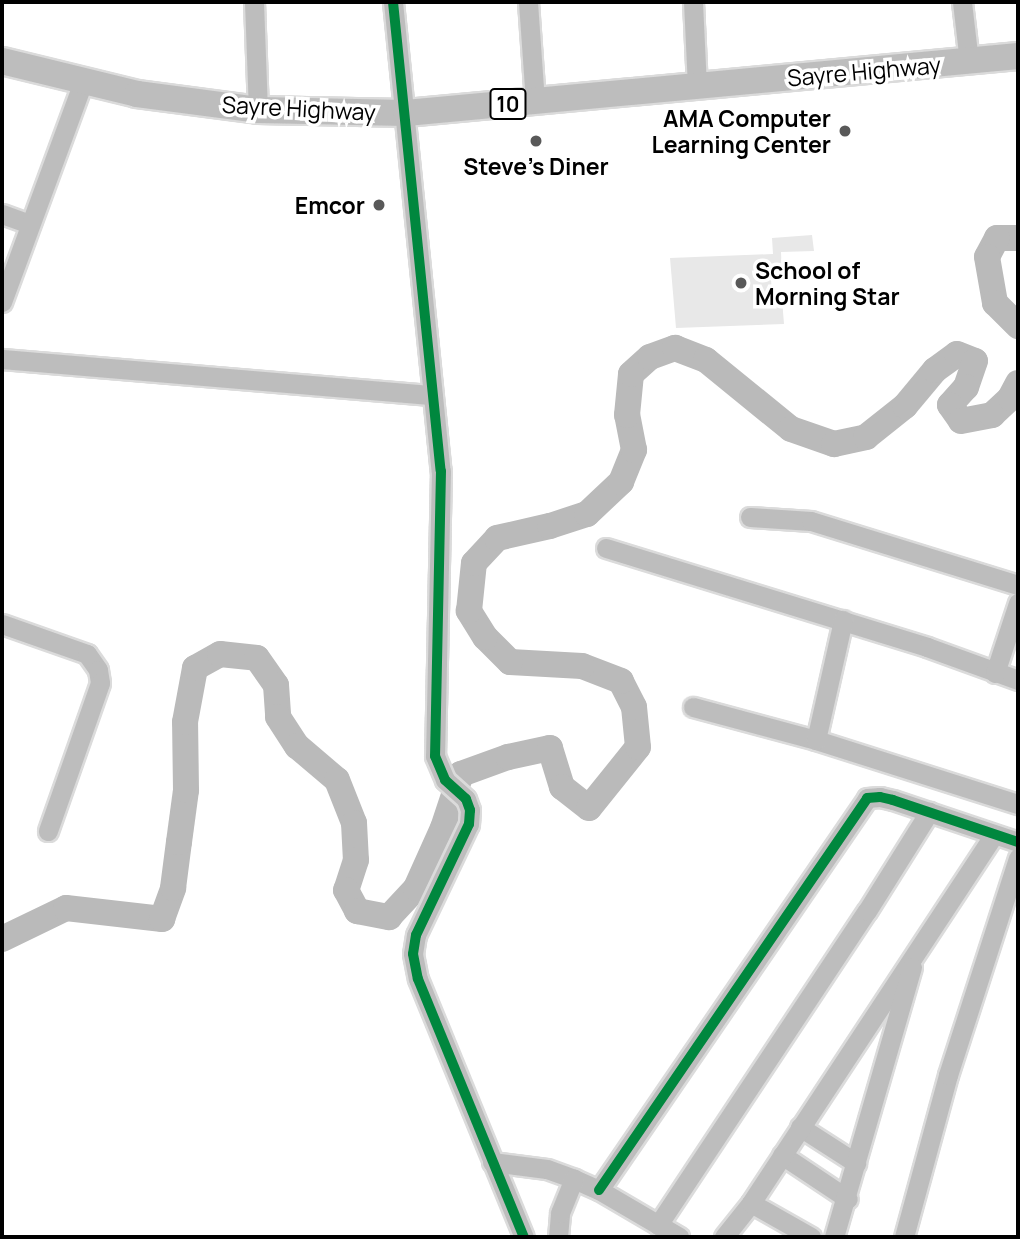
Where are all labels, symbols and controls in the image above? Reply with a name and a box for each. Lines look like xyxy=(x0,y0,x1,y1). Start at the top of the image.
street label: Sayre Highway xyxy=(786,51,942,91)
road number: 10 xyxy=(489,86,527,122)
street label: Sayre Highway xyxy=(221,90,377,126)
place label: AMA Computer Learning Center xyxy=(651,104,831,158)
marker: AMA Computer Learning Center xyxy=(837,123,853,139)
marker: Steve's Diner xyxy=(528,133,544,149)
place label: Steve's Diner xyxy=(464,152,608,180)
place label: Emcor xyxy=(295,191,365,219)
marker: Emcor xyxy=(371,197,387,213)
place label: School of Morning Star xyxy=(755,256,900,310)
marker: School of Morning Star xyxy=(733,275,749,291)

